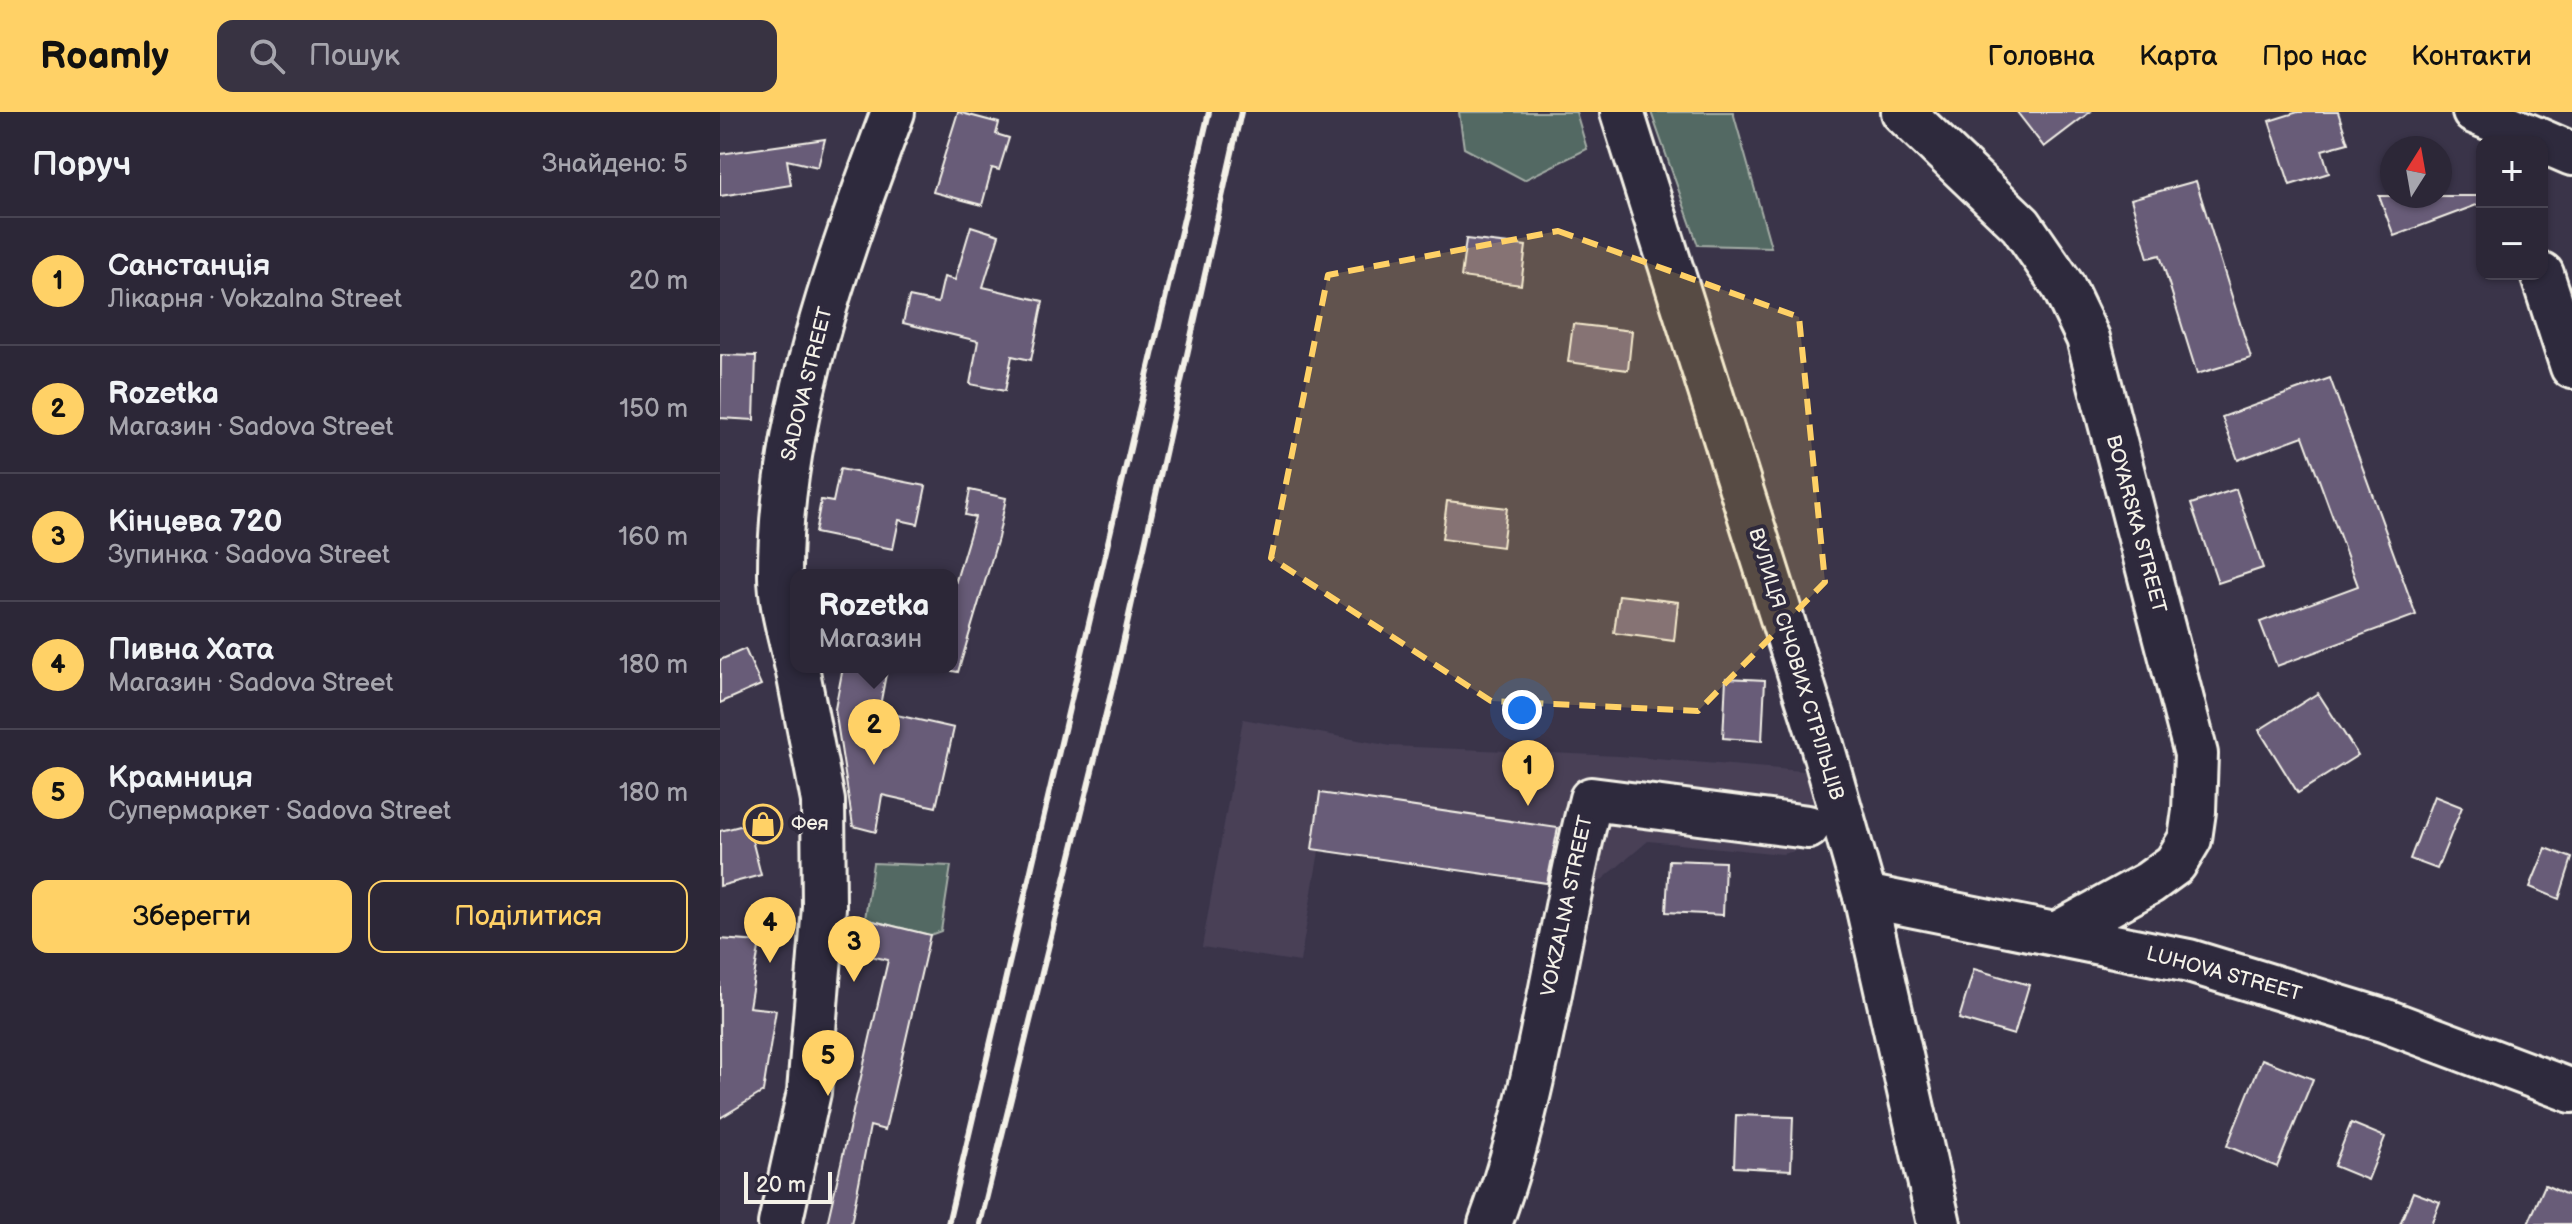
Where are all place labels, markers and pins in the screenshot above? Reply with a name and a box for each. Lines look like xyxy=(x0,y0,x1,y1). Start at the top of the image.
pin: 2 xyxy=(848,699,900,765)
pin: 1 xyxy=(1502,740,1554,806)
shop icon: Фея xyxy=(742,803,784,845)
place label: Фея xyxy=(791,812,829,836)
pin: 4 xyxy=(744,897,796,963)
pin: 3 xyxy=(828,916,880,982)
pin: 5 xyxy=(802,1030,854,1096)

